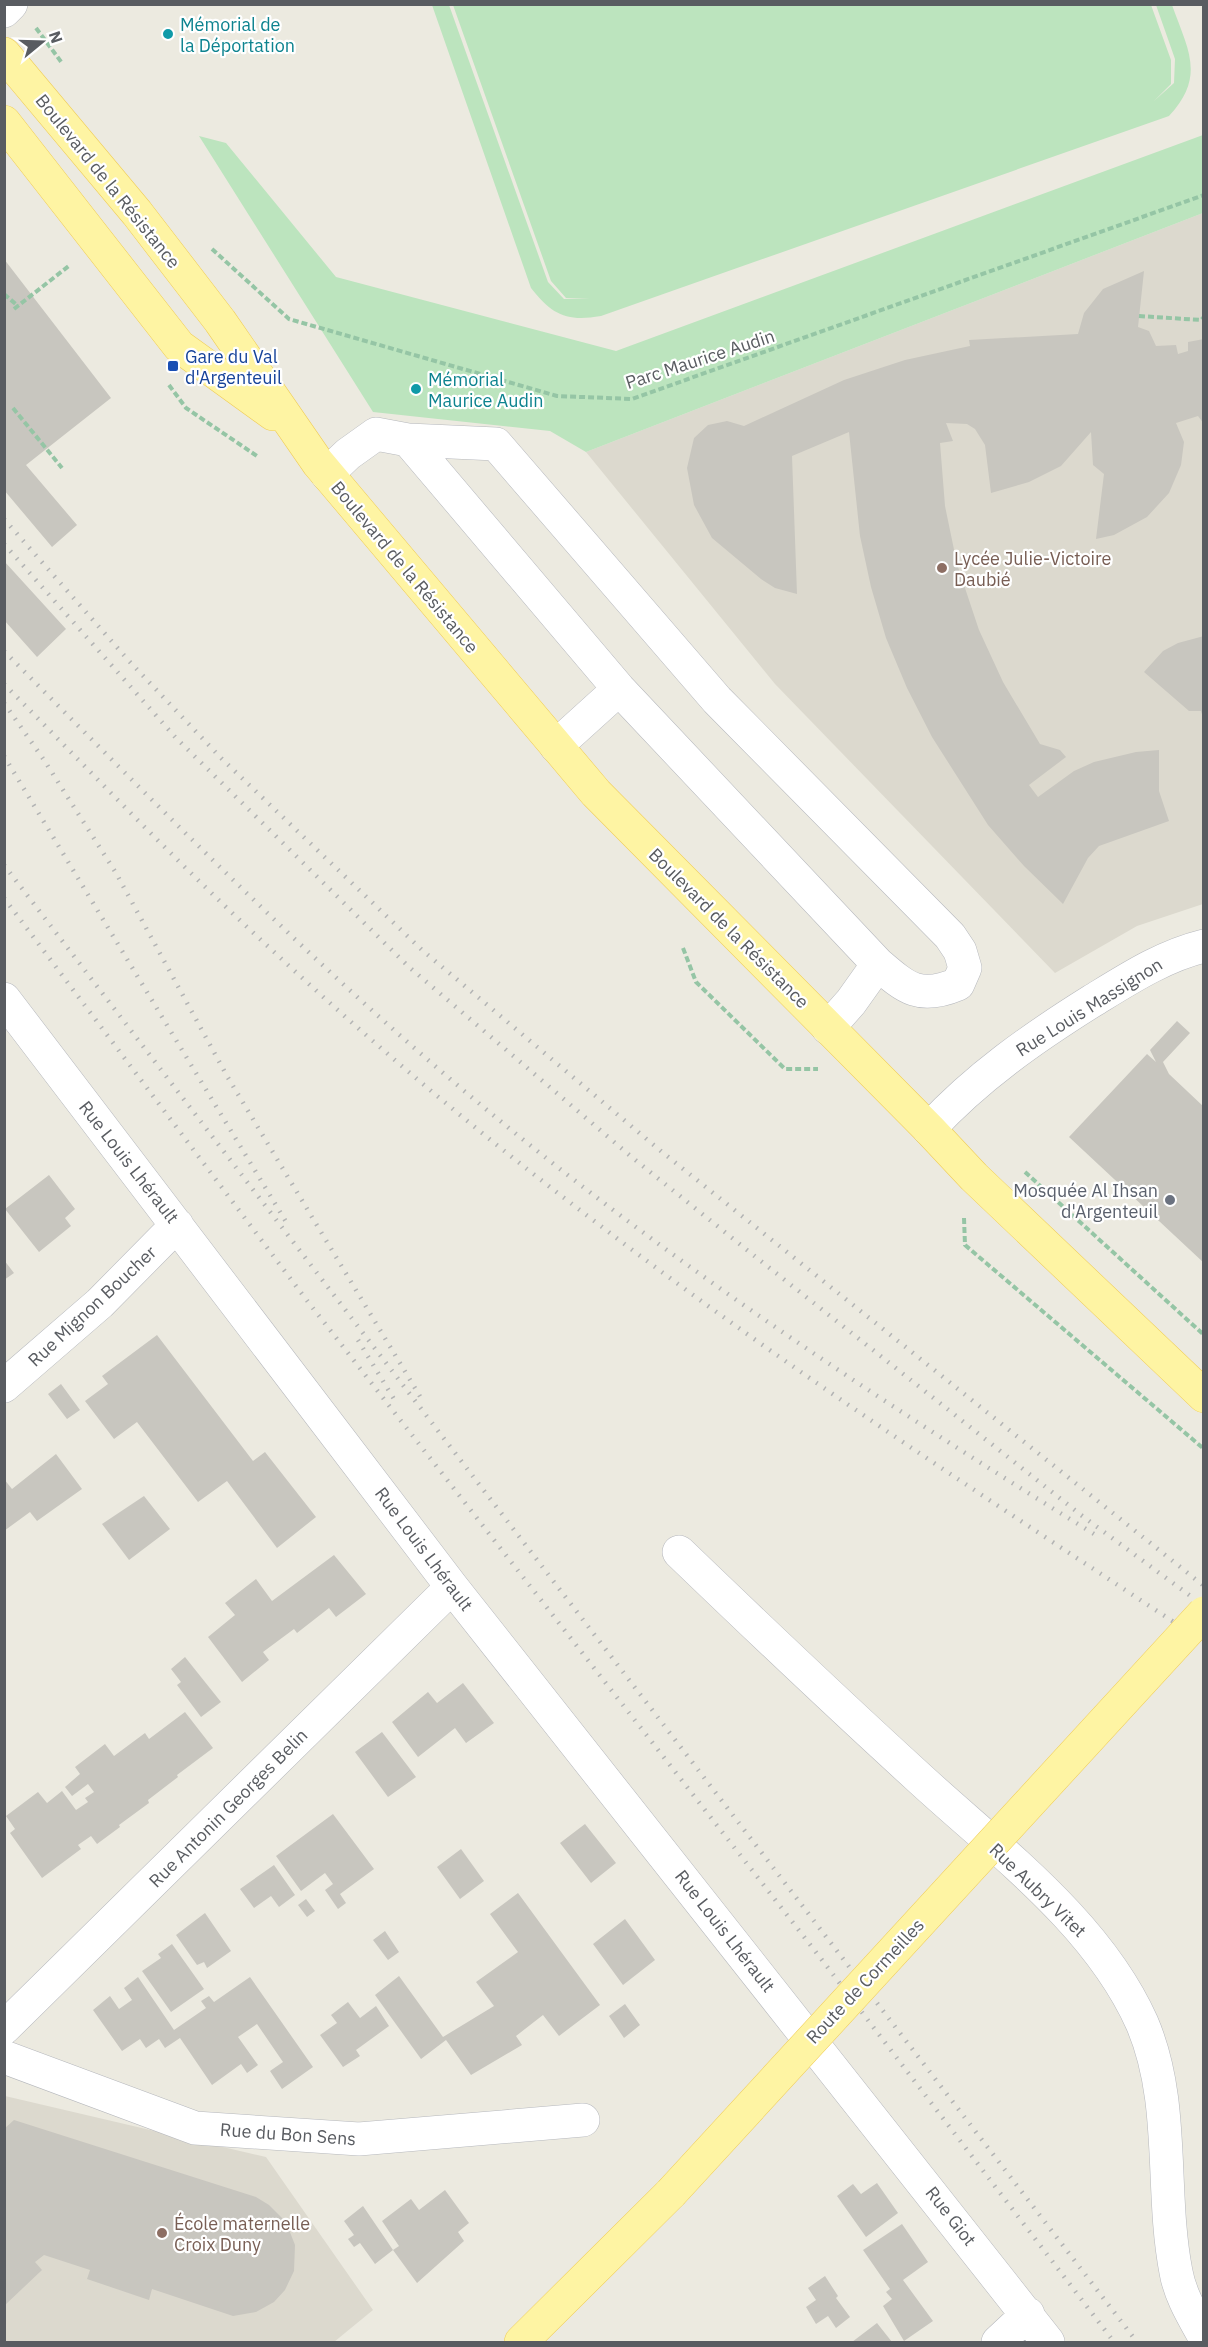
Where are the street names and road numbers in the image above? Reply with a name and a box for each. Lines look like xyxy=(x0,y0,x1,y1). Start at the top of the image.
street label: Boulevard de la Résistance xyxy=(31,89,185,273)
street label: Parc Maurice Audin xyxy=(622,324,778,394)
street label: Boulevard de la Résistance xyxy=(326,476,484,658)
street label: Boulevard de la Résistance xyxy=(644,843,814,1013)
street label: Rue Louis Massignon xyxy=(1011,953,1167,1061)
street label: Rue Louis Lhérault xyxy=(74,1096,184,1228)
street label: Rue Mignon Boucher xyxy=(23,1240,161,1371)
street label: Rue Louis Lhérault xyxy=(370,1483,478,1615)
street label: Rue Antonin Georges Belin xyxy=(144,1724,312,1892)
street label: Rue Aubry Vitet xyxy=(985,1838,1091,1942)
street label: Rue Louis Lhérault xyxy=(670,1865,780,1997)
street label: Route de Cormeilles xyxy=(801,1914,929,2048)
street label: Rue du Bon Sens xyxy=(219,2118,357,2150)
street label: Rue Giot xyxy=(921,2182,981,2250)

